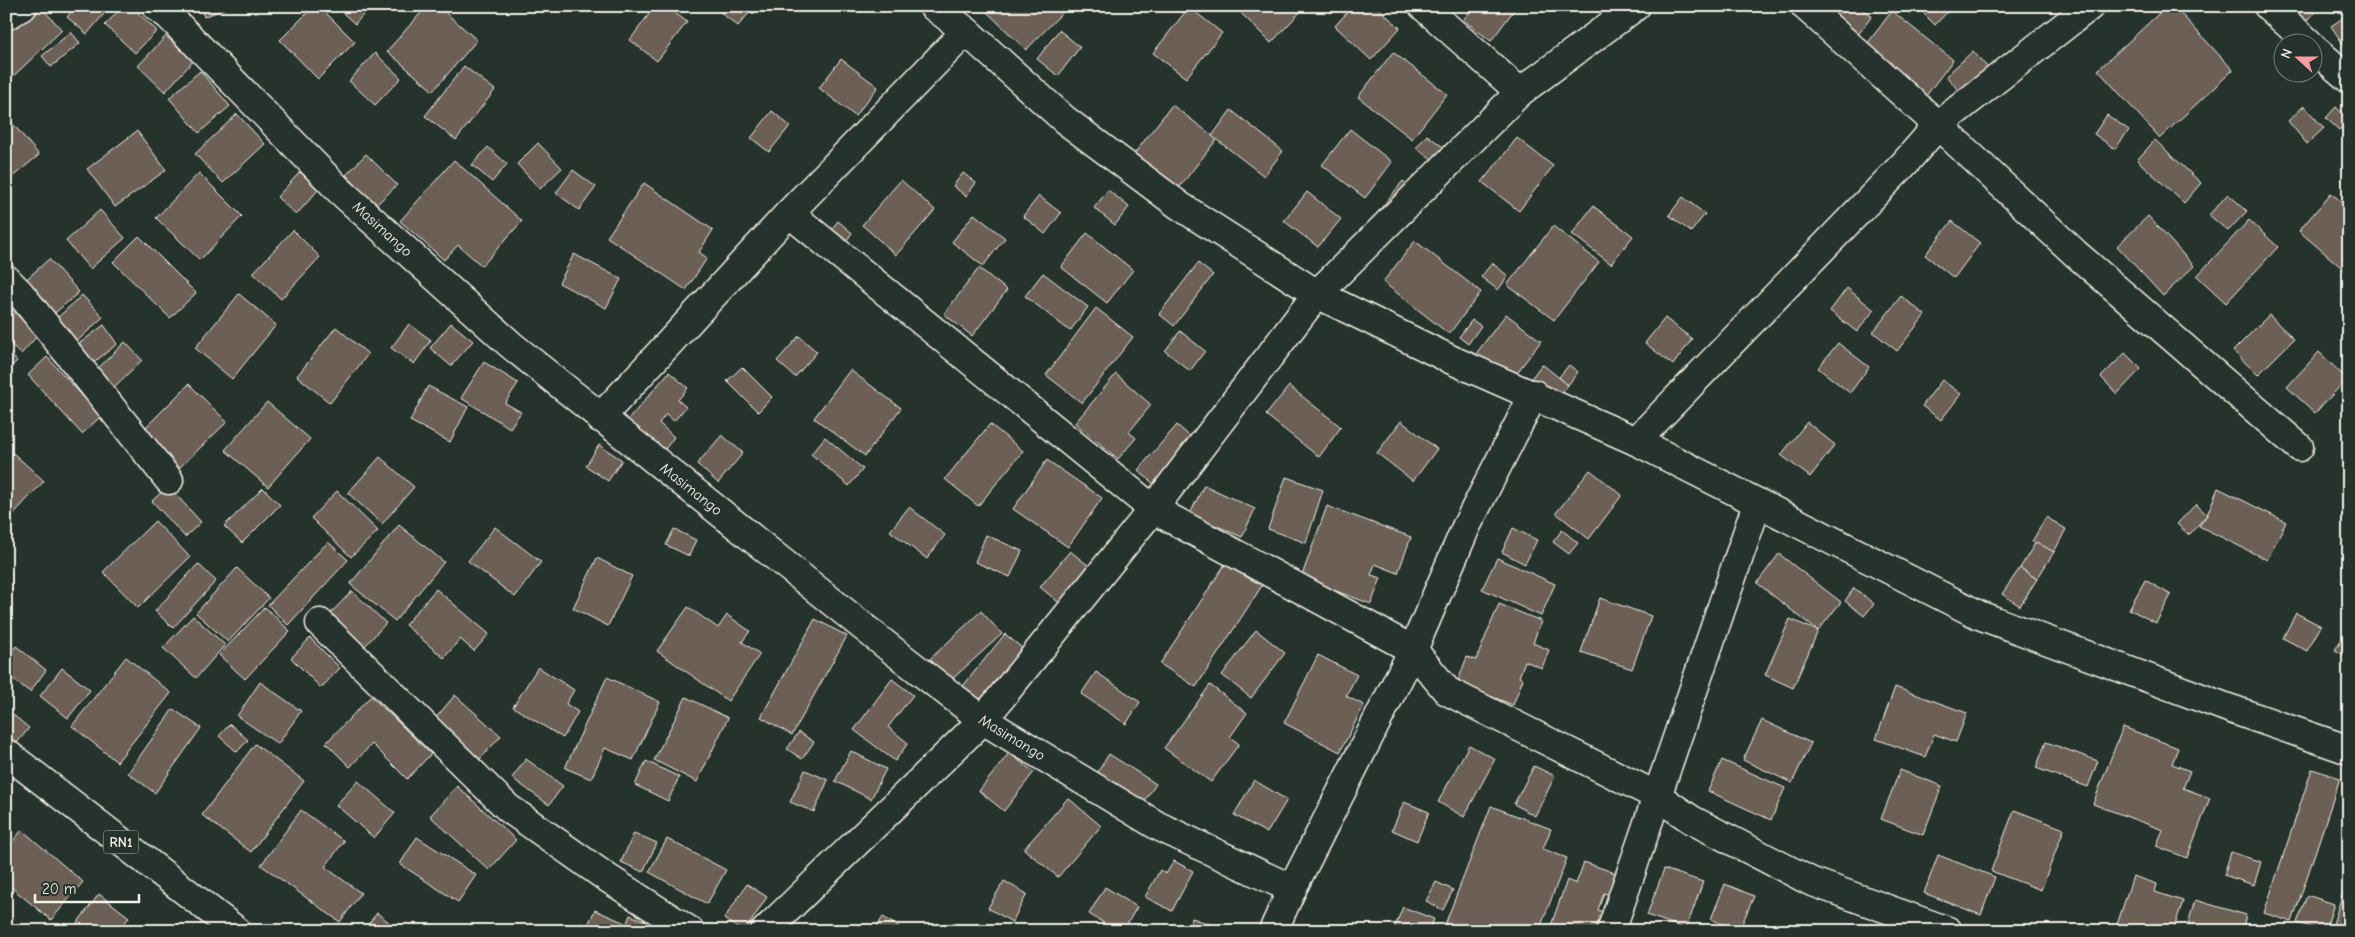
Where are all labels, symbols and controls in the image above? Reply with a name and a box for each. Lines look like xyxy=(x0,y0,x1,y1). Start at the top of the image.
north arrow xyxy=(2272,32,2322,82)
text: N xyxy=(2277,46,2296,61)
street label: Masimango xyxy=(349,197,416,261)
street label: Masimango xyxy=(657,459,726,519)
street label: Masimango xyxy=(976,711,1049,765)
road number: RN1 xyxy=(104,830,138,854)
scale bar xyxy=(35,872,139,904)
text: 20 m xyxy=(42,880,76,898)

